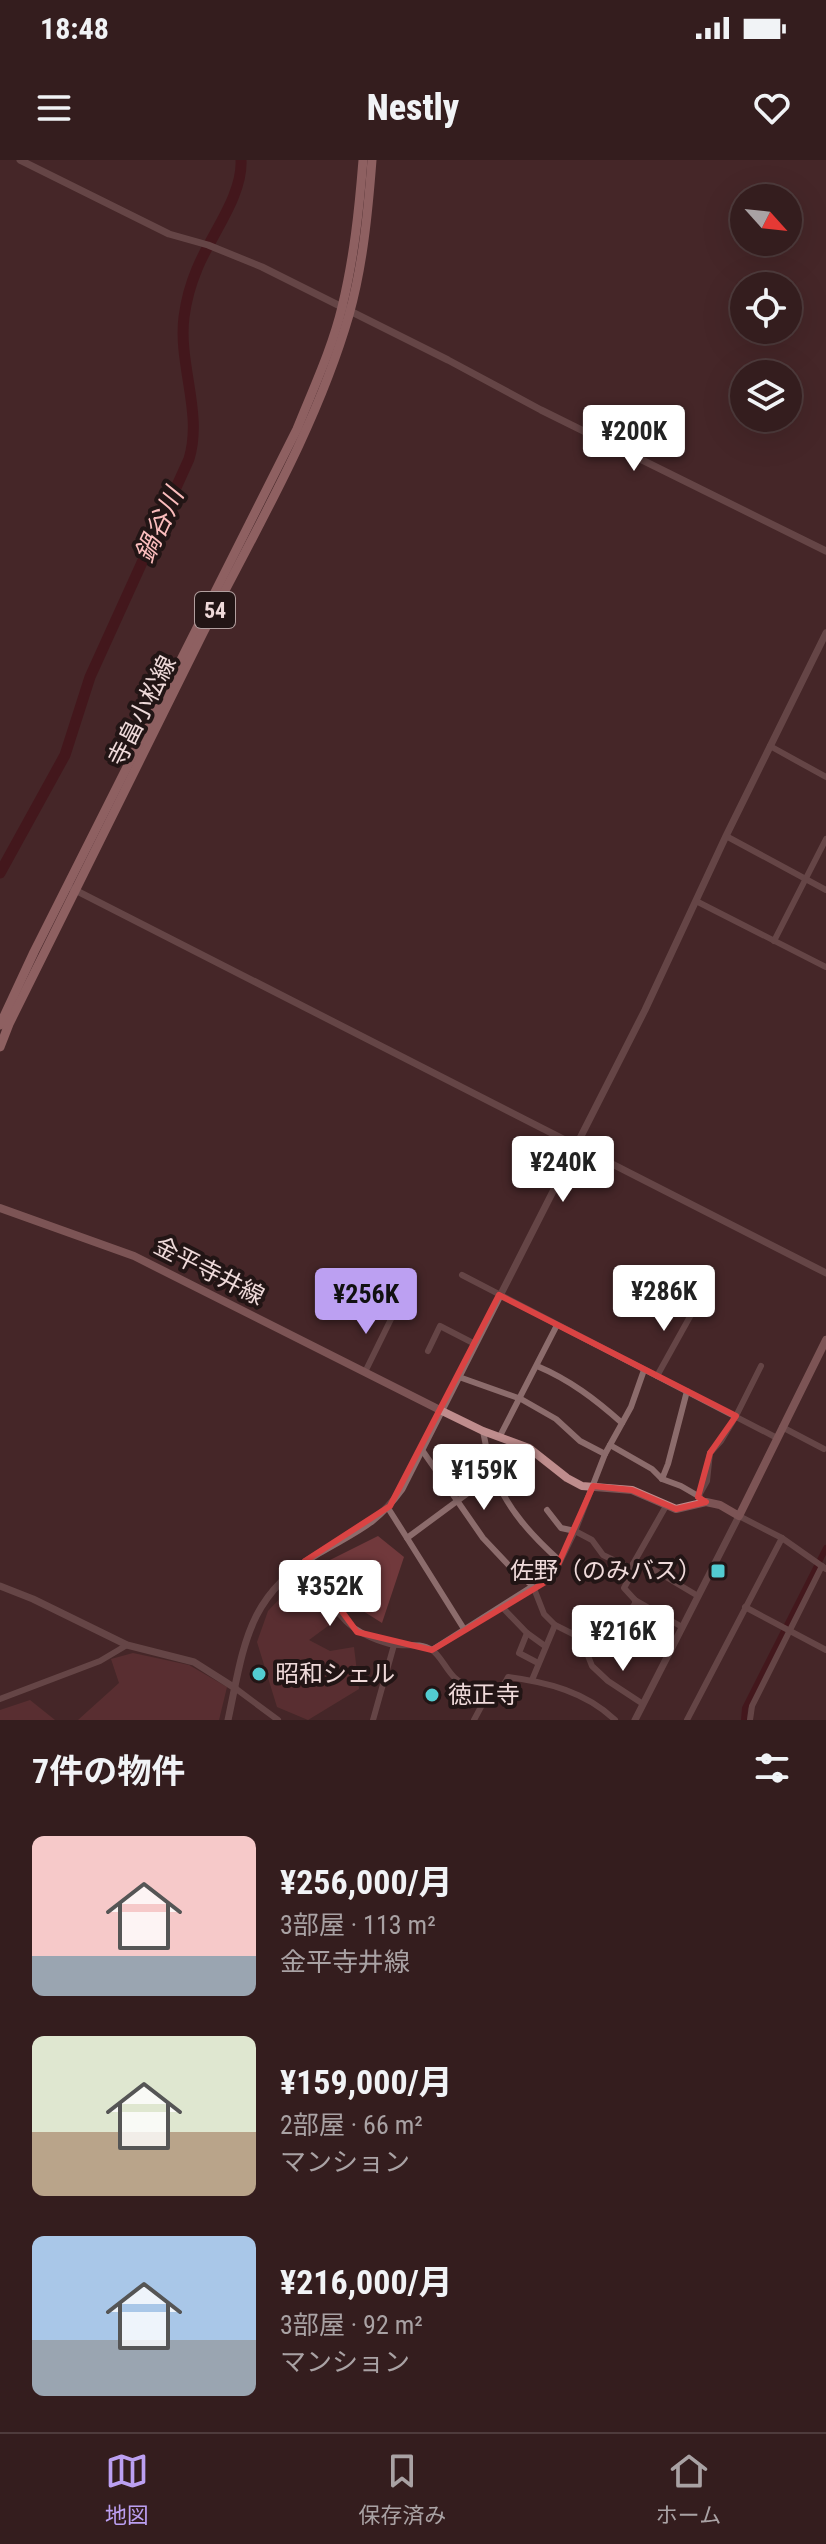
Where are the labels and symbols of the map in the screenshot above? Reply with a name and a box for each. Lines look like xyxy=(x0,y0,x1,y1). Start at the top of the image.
north arrow xyxy=(730,184,802,256)
pin: ¥200K xyxy=(578,405,690,473)
water label: 鍋谷川 xyxy=(129,481,190,567)
road number: 54 xyxy=(195,592,235,628)
street label: 寺畠小松線 xyxy=(102,651,182,771)
pin: ¥240K xyxy=(507,1136,619,1204)
street label: 金平寺井線 xyxy=(149,1231,269,1311)
pin: ¥286K xyxy=(608,1265,720,1333)
pin: ¥256K xyxy=(310,1268,422,1336)
pin: ¥159K xyxy=(428,1444,540,1512)
place label: 佐野（のみバス） xyxy=(510,1557,702,1585)
pin: ¥352K xyxy=(274,1560,386,1628)
marker: 佐野（のみバス） xyxy=(709,1562,727,1580)
pin: ¥216K xyxy=(567,1605,679,1673)
place label: 昭和シェル xyxy=(275,1660,395,1688)
marker: 昭和シェル xyxy=(250,1665,268,1683)
place label: 徳正寺 xyxy=(448,1681,520,1709)
marker: 徳正寺 xyxy=(423,1686,441,1704)

